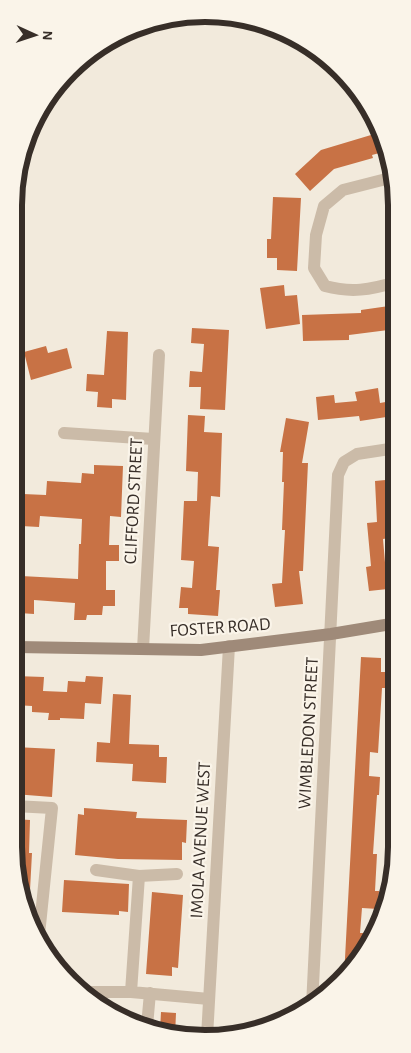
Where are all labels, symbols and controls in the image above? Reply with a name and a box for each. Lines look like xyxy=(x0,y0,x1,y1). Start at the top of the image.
north arrow xyxy=(10,10,60,60)
text: N xyxy=(40,30,54,41)
street label: CLIFFORD STREET xyxy=(122,437,146,565)
street label: FOSTER ROAD xyxy=(169,615,271,640)
street label: WIMBLEDON STREET xyxy=(296,656,322,810)
street label: IMOLA AVENUE WEST xyxy=(188,761,214,919)

